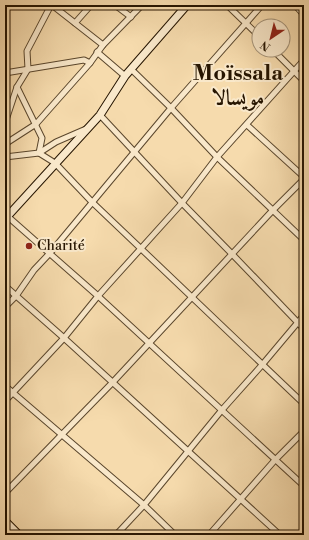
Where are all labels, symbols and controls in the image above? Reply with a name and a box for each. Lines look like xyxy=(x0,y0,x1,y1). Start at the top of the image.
north arrow xyxy=(251,18,291,58)
text: N xyxy=(258,37,273,54)
district label: Moïssala مويسالا xyxy=(193,60,284,112)
place label: Charité xyxy=(37,237,85,255)
marker: Charité xyxy=(24,241,34,251)

